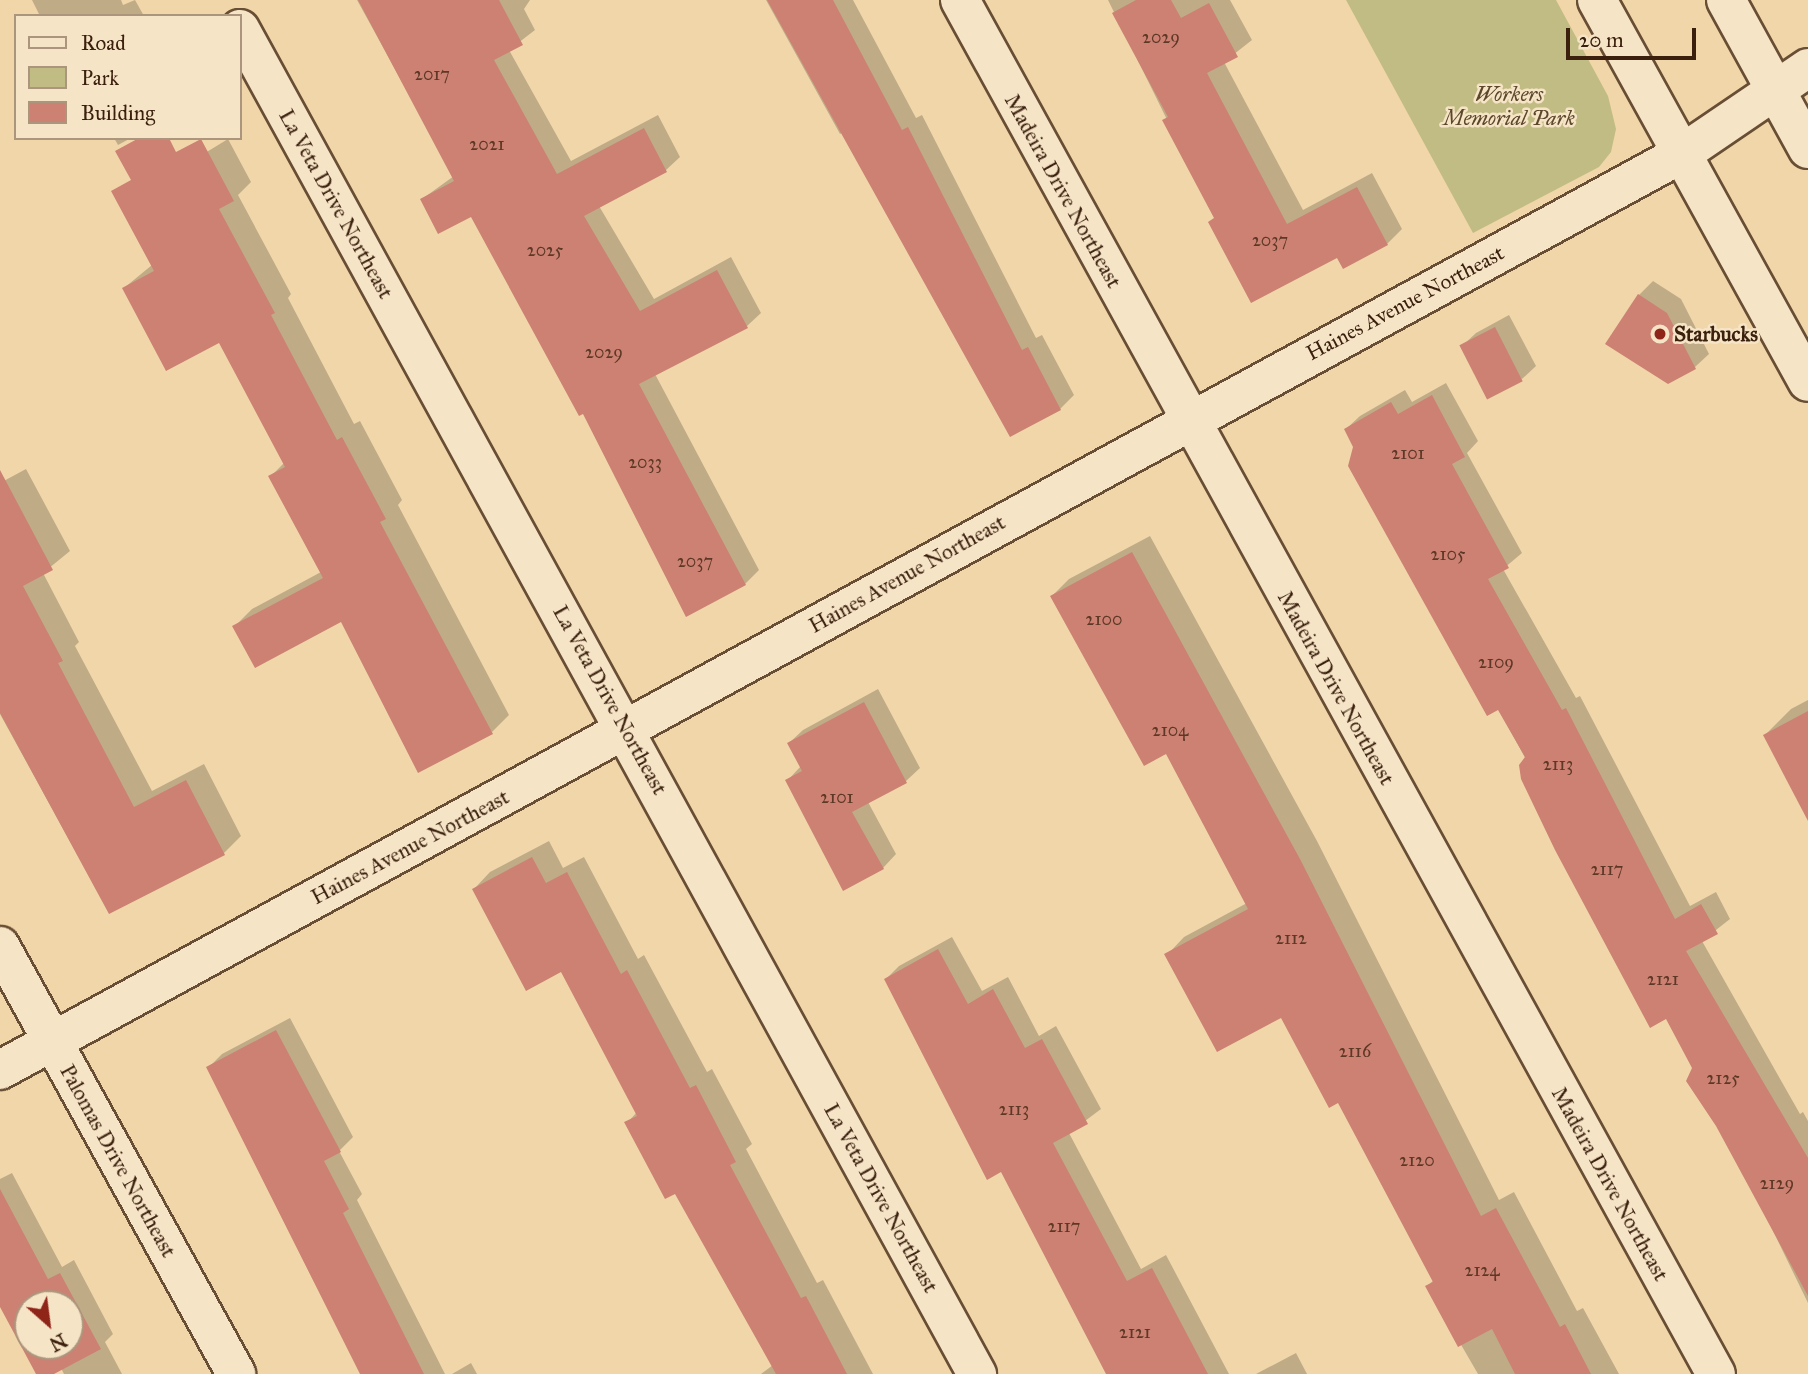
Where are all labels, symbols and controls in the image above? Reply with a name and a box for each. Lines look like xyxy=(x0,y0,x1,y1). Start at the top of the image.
legend xyxy=(14,14,242,140)
scale bar xyxy=(1570,14,1700,58)
house number: 2029 xyxy=(1142,26,1180,48)
text: 20 m xyxy=(1579,27,1624,53)
text: Road xyxy=(81,30,126,56)
house number: 2017 xyxy=(414,63,450,85)
text: Park xyxy=(81,65,119,91)
park label: Workers Memorial Park xyxy=(1443,81,1575,131)
street label: Madeira Drive Northeast xyxy=(999,90,1127,292)
text: Building xyxy=(81,100,155,126)
street label: La Veta Drive Northeast xyxy=(273,105,399,303)
house number: 2021 xyxy=(469,133,505,155)
house number: 2037 xyxy=(1252,229,1288,251)
house number: 2025 xyxy=(527,239,563,261)
street label: Haines Avenue Northeast xyxy=(1302,240,1508,366)
place label: Starbucks xyxy=(1674,321,1758,347)
marker: Starbucks xyxy=(1652,326,1668,342)
house number: 2029 xyxy=(585,341,623,363)
house number: 2101 xyxy=(1391,442,1425,464)
house number: 2033 xyxy=(628,451,662,473)
street label: Haines Avenue Northeast xyxy=(805,510,1009,638)
house number: 2105 xyxy=(1431,543,1465,565)
house number: 2037 xyxy=(677,550,713,572)
street label: Madeira Drive Northeast xyxy=(1272,587,1400,789)
street label: La Veta Drive Northeast xyxy=(547,601,673,799)
house number: 2100 xyxy=(1086,608,1122,630)
house number: 2109 xyxy=(1478,651,1514,673)
house number: 2104 xyxy=(1152,719,1188,741)
house number: 2113 xyxy=(1543,753,1573,775)
street label: Haines Avenue Northeast xyxy=(307,784,513,910)
house number: 2101 xyxy=(820,786,854,808)
house number: 2117 xyxy=(1591,858,1623,880)
house number: 2112 xyxy=(1275,927,1307,949)
house number: 2121 xyxy=(1647,968,1679,990)
house number: 2116 xyxy=(1339,1040,1371,1062)
street label: Palomas Drive Northeast xyxy=(55,1060,181,1262)
house number: 2125 xyxy=(1706,1067,1740,1089)
street label: Madeira Drive Northeast xyxy=(1546,1083,1674,1285)
house number: 2113 xyxy=(999,1098,1029,1120)
street label: La Veta Drive Northeast xyxy=(818,1099,944,1297)
house number: 2120 xyxy=(1399,1149,1435,1171)
house number: 2129 xyxy=(1760,1172,1794,1194)
house number: 2117 xyxy=(1048,1215,1080,1237)
house number: 2124 xyxy=(1465,1259,1499,1281)
north arrow xyxy=(14,1290,84,1360)
house number: 2121 xyxy=(1119,1321,1151,1343)
text: N xyxy=(46,1328,71,1356)

